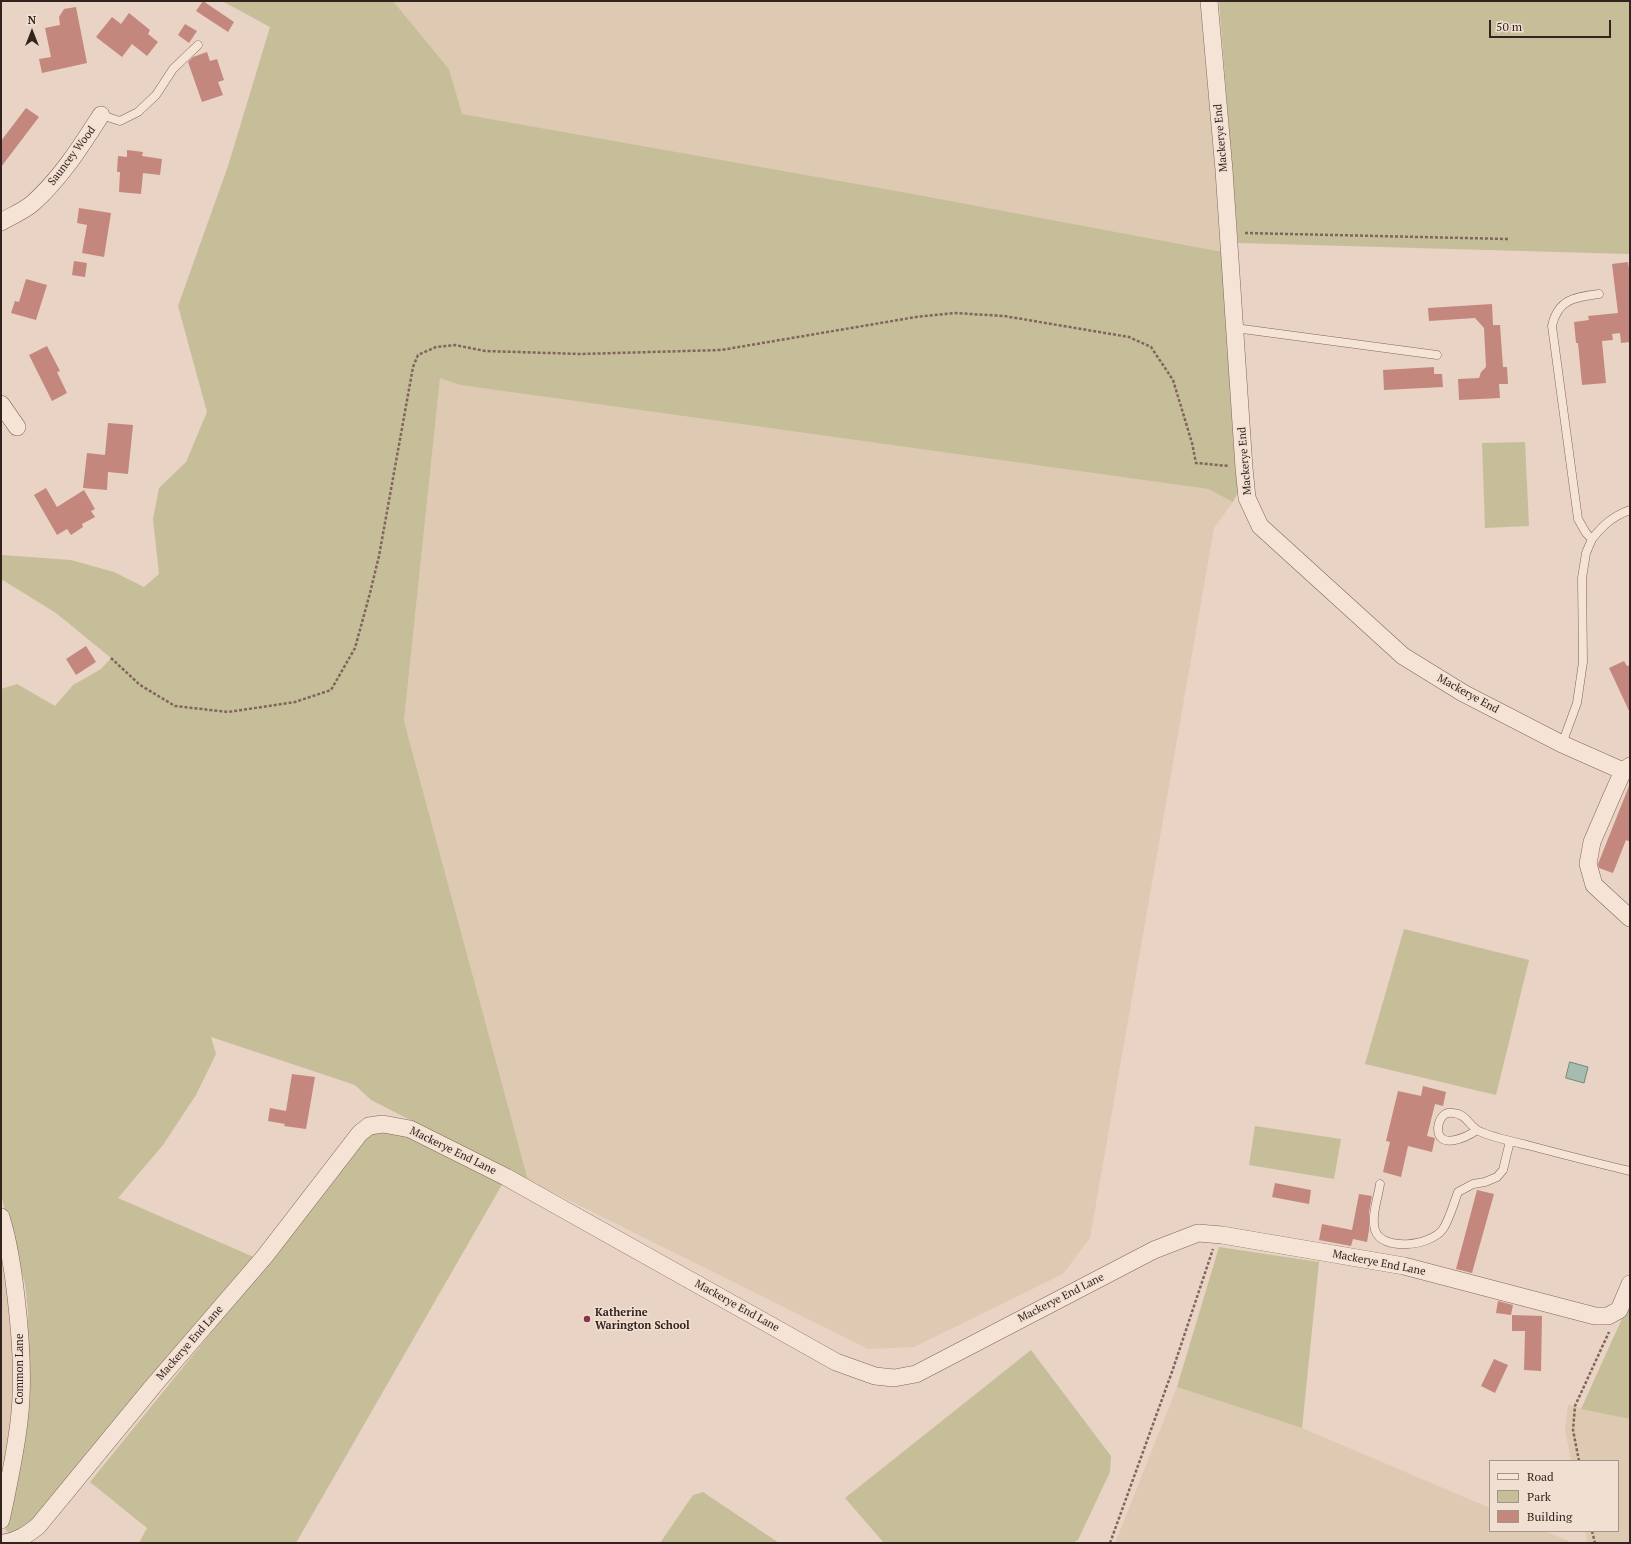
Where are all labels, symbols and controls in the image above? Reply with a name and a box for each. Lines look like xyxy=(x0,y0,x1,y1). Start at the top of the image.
north arrow xyxy=(12,12,52,52)
scale bar xyxy=(1491,12,1613,38)
text: N xyxy=(28,13,36,27)
text: 50 m xyxy=(1496,19,1522,34)
street label: Mackerye End xyxy=(1211,103,1231,173)
street label: Sauncey Wood xyxy=(45,124,99,188)
street label: Mackerye End xyxy=(1235,426,1255,496)
street label: Mackerye End xyxy=(1435,672,1501,716)
street label: Mackerye End Lane xyxy=(408,1124,498,1178)
street label: Mackerye End Lane xyxy=(1331,1247,1427,1279)
street label: Mackerye End Lane xyxy=(1016,1271,1106,1325)
street label: Mackerye End Lane xyxy=(692,1277,782,1335)
street label: Mackerye End Lane xyxy=(154,1303,226,1383)
place label: Katherine Warington School xyxy=(595,1306,690,1332)
marker: Katherine Warington School xyxy=(582,1314,592,1324)
street label: Common Lane xyxy=(13,1334,27,1404)
legend xyxy=(1489,1460,1619,1532)
text: Road xyxy=(1527,1469,1554,1484)
text: Park xyxy=(1527,1489,1551,1504)
text: Building xyxy=(1527,1509,1572,1524)

